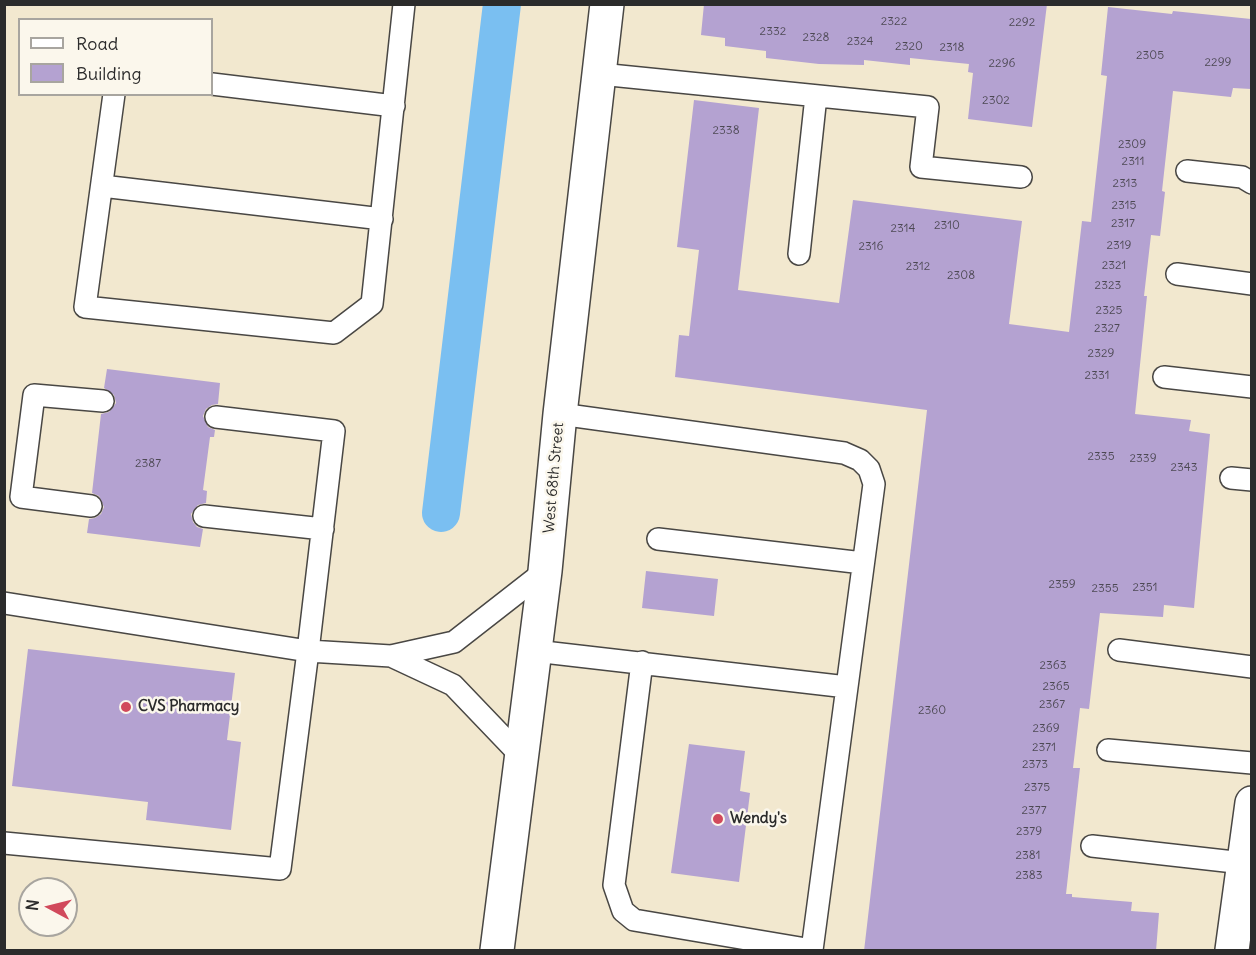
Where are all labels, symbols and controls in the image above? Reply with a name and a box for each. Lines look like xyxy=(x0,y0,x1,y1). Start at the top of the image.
house number: 2322 xyxy=(881,15,907,29)
house number: 2292 xyxy=(1009,16,1035,30)
legend xyxy=(18,18,213,96)
house number: 2332 xyxy=(760,25,786,39)
house number: 2328 xyxy=(803,31,829,45)
text: Road xyxy=(76,32,118,55)
house number: 2324 xyxy=(847,35,873,49)
house number: 2320 xyxy=(895,40,923,54)
house number: 2318 xyxy=(940,41,964,55)
house number: 2305 xyxy=(1136,49,1164,63)
house number: 2299 xyxy=(1205,56,1231,70)
house number: 2296 xyxy=(989,57,1015,71)
text: Building xyxy=(76,62,141,85)
house number: 2302 xyxy=(982,94,1010,108)
house number: 2338 xyxy=(712,124,740,138)
house number: 2309 xyxy=(1118,138,1146,152)
house number: 2311 xyxy=(1122,155,1144,169)
house number: 2313 xyxy=(1113,177,1137,191)
house number: 2315 xyxy=(1112,199,1136,213)
house number: 2317 xyxy=(1111,217,1135,231)
house number: 2310 xyxy=(934,219,960,233)
house number: 2314 xyxy=(891,222,915,236)
house number: 2319 xyxy=(1107,239,1131,253)
house number: 2316 xyxy=(859,240,883,254)
house number: 2321 xyxy=(1102,259,1126,273)
house number: 2312 xyxy=(906,260,930,274)
house number: 2308 xyxy=(947,269,975,283)
house number: 2323 xyxy=(1095,279,1121,293)
house number: 2325 xyxy=(1096,304,1122,318)
house number: 2327 xyxy=(1094,322,1120,336)
house number: 2329 xyxy=(1088,347,1114,361)
house number: 2331 xyxy=(1085,369,1109,383)
street label: West 68th Street xyxy=(540,422,568,534)
house number: 2335 xyxy=(1087,450,1115,464)
house number: 2339 xyxy=(1129,452,1157,466)
house number: 2387 xyxy=(135,457,161,471)
house number: 2343 xyxy=(1170,461,1198,475)
house number: 2359 xyxy=(1048,578,1076,592)
house number: 2351 xyxy=(1132,581,1158,595)
house number: 2355 xyxy=(1091,582,1119,596)
house number: 2363 xyxy=(1039,659,1067,673)
house number: 2365 xyxy=(1042,680,1070,694)
place label: CVS Pharmacy xyxy=(138,698,239,716)
house number: 2367 xyxy=(1039,698,1065,712)
marker: CVS Pharmacy xyxy=(119,700,133,714)
house number: 2360 xyxy=(918,704,946,718)
house number: 2369 xyxy=(1032,722,1060,736)
house number: 2371 xyxy=(1032,741,1056,755)
house number: 2373 xyxy=(1022,758,1048,772)
house number: 2375 xyxy=(1024,781,1050,795)
house number: 2377 xyxy=(1021,804,1047,818)
place label: Wendy's xyxy=(730,810,787,828)
marker: Wendy's xyxy=(711,812,725,826)
house number: 2379 xyxy=(1016,825,1042,839)
house number: 2381 xyxy=(1015,849,1041,863)
house number: 2383 xyxy=(1015,869,1043,883)
north arrow xyxy=(18,877,78,937)
text: N xyxy=(22,898,43,912)

